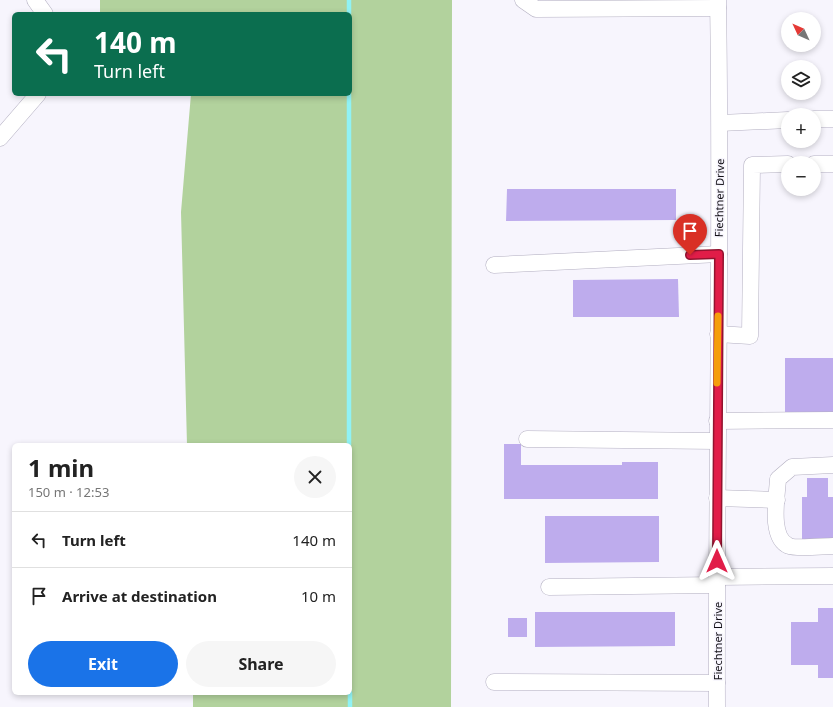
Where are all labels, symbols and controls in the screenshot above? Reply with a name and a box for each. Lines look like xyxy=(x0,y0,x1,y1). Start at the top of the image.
north arrow xyxy=(781,12,821,52)
map controls xyxy=(781,12,821,196)
text: 140 m xyxy=(94,23,177,61)
icon: left xyxy=(28,28,80,80)
text: Turn left xyxy=(94,59,165,83)
button: layers xyxy=(781,60,821,100)
button: + xyxy=(781,108,821,148)
button: − xyxy=(781,156,821,196)
street label: Fiechtner Drive xyxy=(711,159,727,237)
pin xyxy=(673,214,707,255)
icon: arrive xyxy=(679,220,701,242)
text: 1 min xyxy=(28,451,94,484)
button: close xyxy=(294,456,336,498)
text: 150 m · 12:53 xyxy=(28,483,109,501)
icon: left xyxy=(28,529,50,551)
text: Turn left xyxy=(62,530,126,550)
text: 140 m xyxy=(292,530,336,550)
position arrow xyxy=(696,540,738,582)
icon: arrive xyxy=(28,585,50,607)
text: Arrive at destination xyxy=(62,586,217,606)
text: 10 m xyxy=(301,586,336,606)
street label: Fiechtner Drive xyxy=(710,602,725,680)
button: Exit xyxy=(28,641,178,687)
button: Share xyxy=(186,641,336,687)

